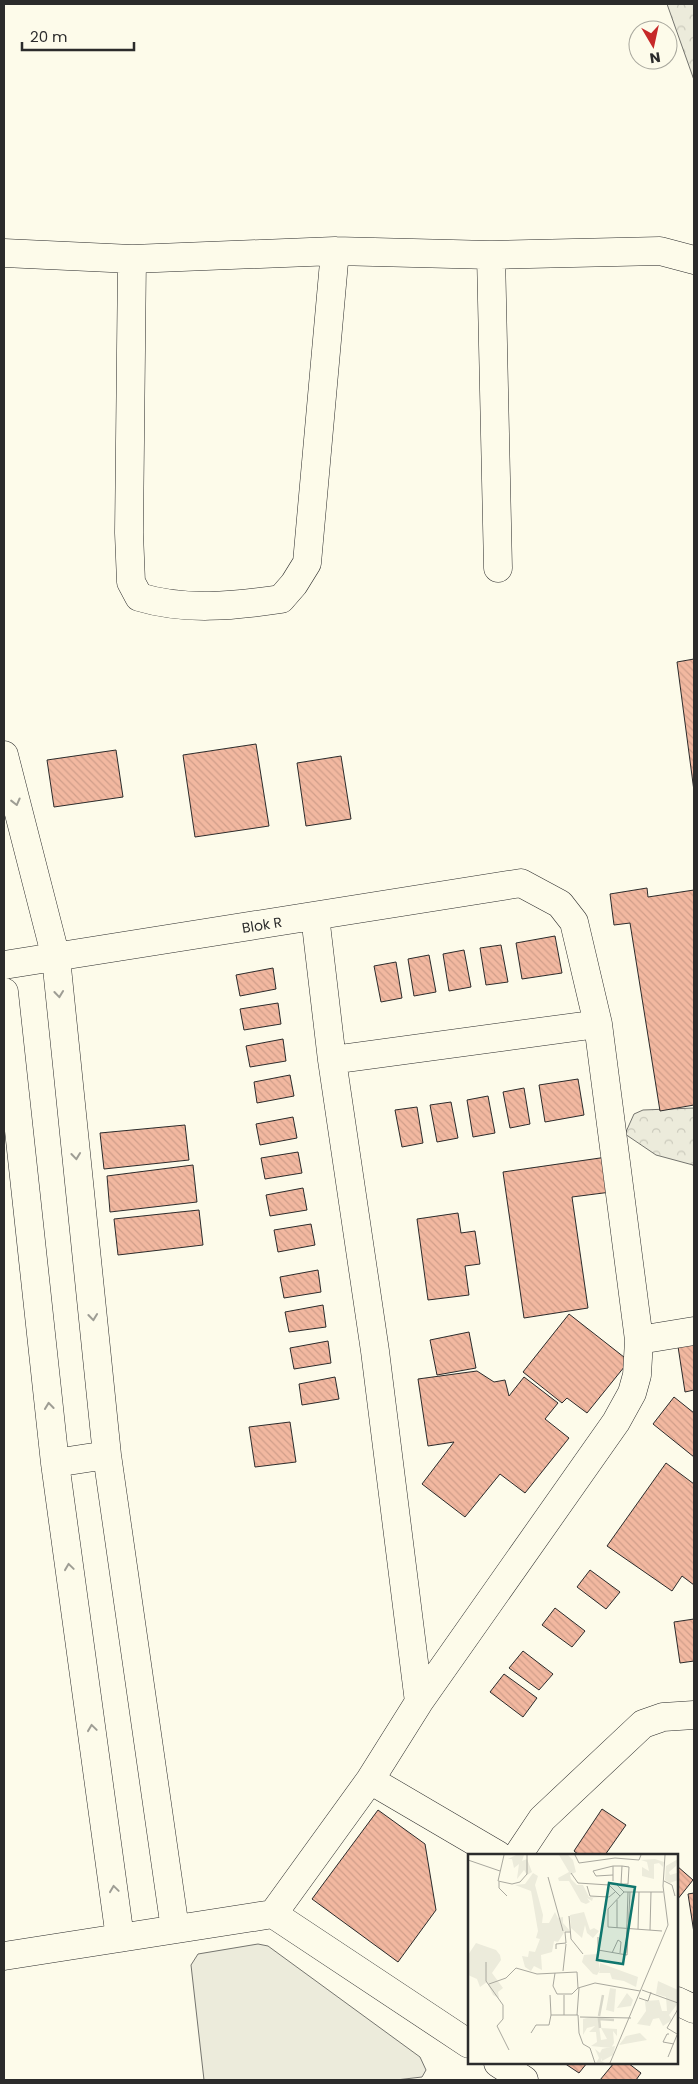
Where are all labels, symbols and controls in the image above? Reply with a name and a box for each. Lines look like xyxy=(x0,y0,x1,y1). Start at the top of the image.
scale bar xyxy=(22,20,135,52)
north arrow xyxy=(628,20,678,70)
text: 20 m xyxy=(30,26,68,47)
text: N xyxy=(648,47,662,69)
one-way arrow xyxy=(10,797,21,806)
street label: Blok R xyxy=(240,912,284,938)
one-way arrow xyxy=(54,990,65,998)
one-way arrow xyxy=(70,1152,81,1160)
one-way arrow xyxy=(87,1314,98,1322)
one-way arrow xyxy=(44,1402,55,1410)
one-way arrow xyxy=(65,1563,75,1572)
one-way arrow xyxy=(87,1724,97,1733)
inset map xyxy=(468,1854,678,2064)
one-way arrow xyxy=(109,1885,119,1894)

